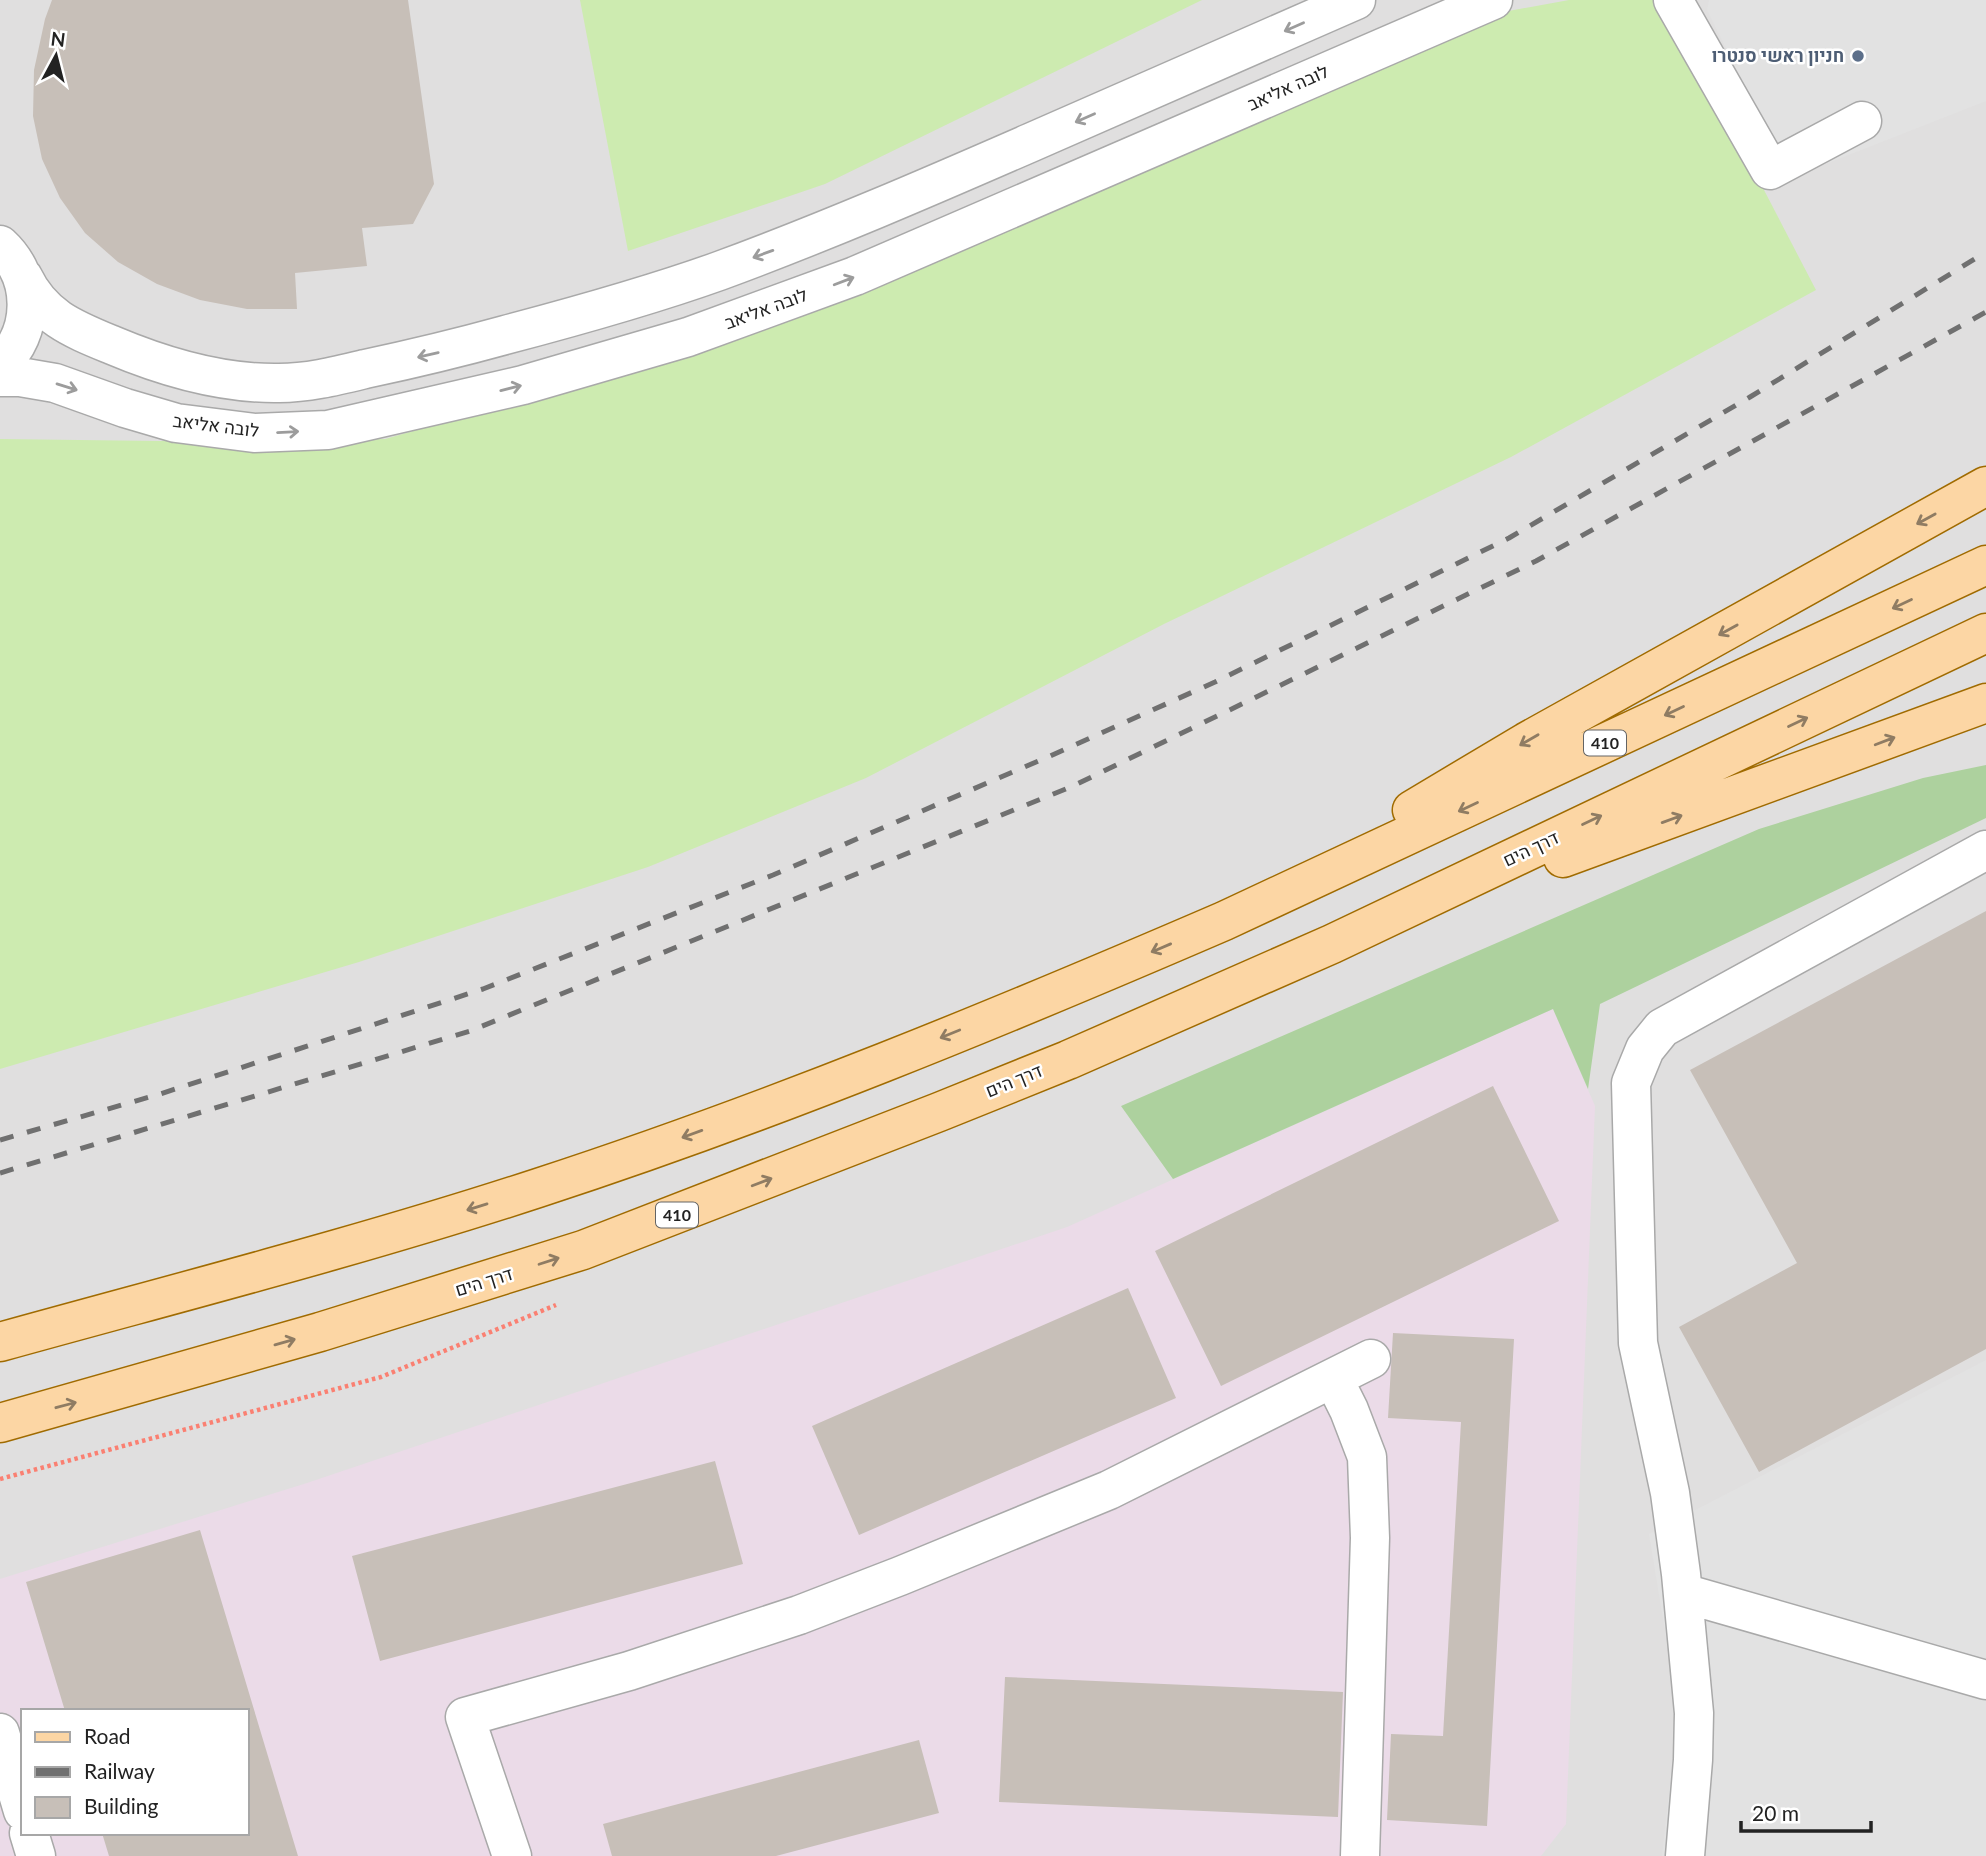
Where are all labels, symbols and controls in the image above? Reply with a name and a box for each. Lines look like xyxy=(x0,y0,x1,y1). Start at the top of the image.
north arrow xyxy=(21,21,91,91)
one-way arrow xyxy=(1284,21,1305,34)
text: N xyxy=(49,26,67,51)
place label: חניון ראשי סנטרו xyxy=(1712,44,1844,66)
marker: חניון ראשי סנטרו xyxy=(1850,48,1866,64)
street label: לובה אליאב xyxy=(1244,59,1332,115)
one-way arrow xyxy=(1075,113,1097,126)
one-way arrow xyxy=(752,249,774,261)
one-way arrow xyxy=(832,273,854,286)
street label: לובה אליאב xyxy=(721,283,810,333)
one-way arrow xyxy=(417,349,440,362)
one-way arrow xyxy=(56,381,78,394)
one-way arrow xyxy=(499,381,522,394)
street label: לובה אליאב xyxy=(172,409,260,441)
one-way arrow xyxy=(276,426,299,439)
one-way arrow xyxy=(1917,512,1937,526)
one-way arrow xyxy=(1892,597,1913,611)
one-way arrow xyxy=(1718,623,1738,637)
one-way arrow xyxy=(1664,705,1685,719)
one-way arrow xyxy=(1787,715,1808,729)
road number: 410 xyxy=(1584,730,1626,756)
one-way arrow xyxy=(1519,734,1540,747)
one-way arrow xyxy=(1874,734,1896,746)
one-way arrow xyxy=(1458,801,1479,815)
one-way arrow xyxy=(1660,812,1682,824)
one-way arrow xyxy=(1581,813,1602,826)
street label: דרך הים xyxy=(1499,826,1562,871)
one-way arrow xyxy=(1151,943,1172,956)
one-way arrow xyxy=(940,1029,962,1042)
street label: דרך הים xyxy=(982,1059,1045,1101)
one-way arrow xyxy=(682,1129,704,1141)
one-way arrow xyxy=(751,1174,772,1187)
one-way arrow xyxy=(466,1201,488,1214)
road number: 410 xyxy=(656,1203,698,1228)
one-way arrow xyxy=(538,1254,560,1267)
street label: דרך הים xyxy=(452,1262,515,1300)
one-way arrow xyxy=(273,1335,295,1348)
one-way arrow xyxy=(55,1397,77,1410)
legend xyxy=(21,1709,248,1835)
text: Road xyxy=(84,1723,131,1748)
text: Railway xyxy=(84,1758,155,1783)
scale bar xyxy=(1741,1790,1870,1834)
text: Building xyxy=(84,1793,159,1818)
text: 20 m xyxy=(1752,1800,1799,1825)

